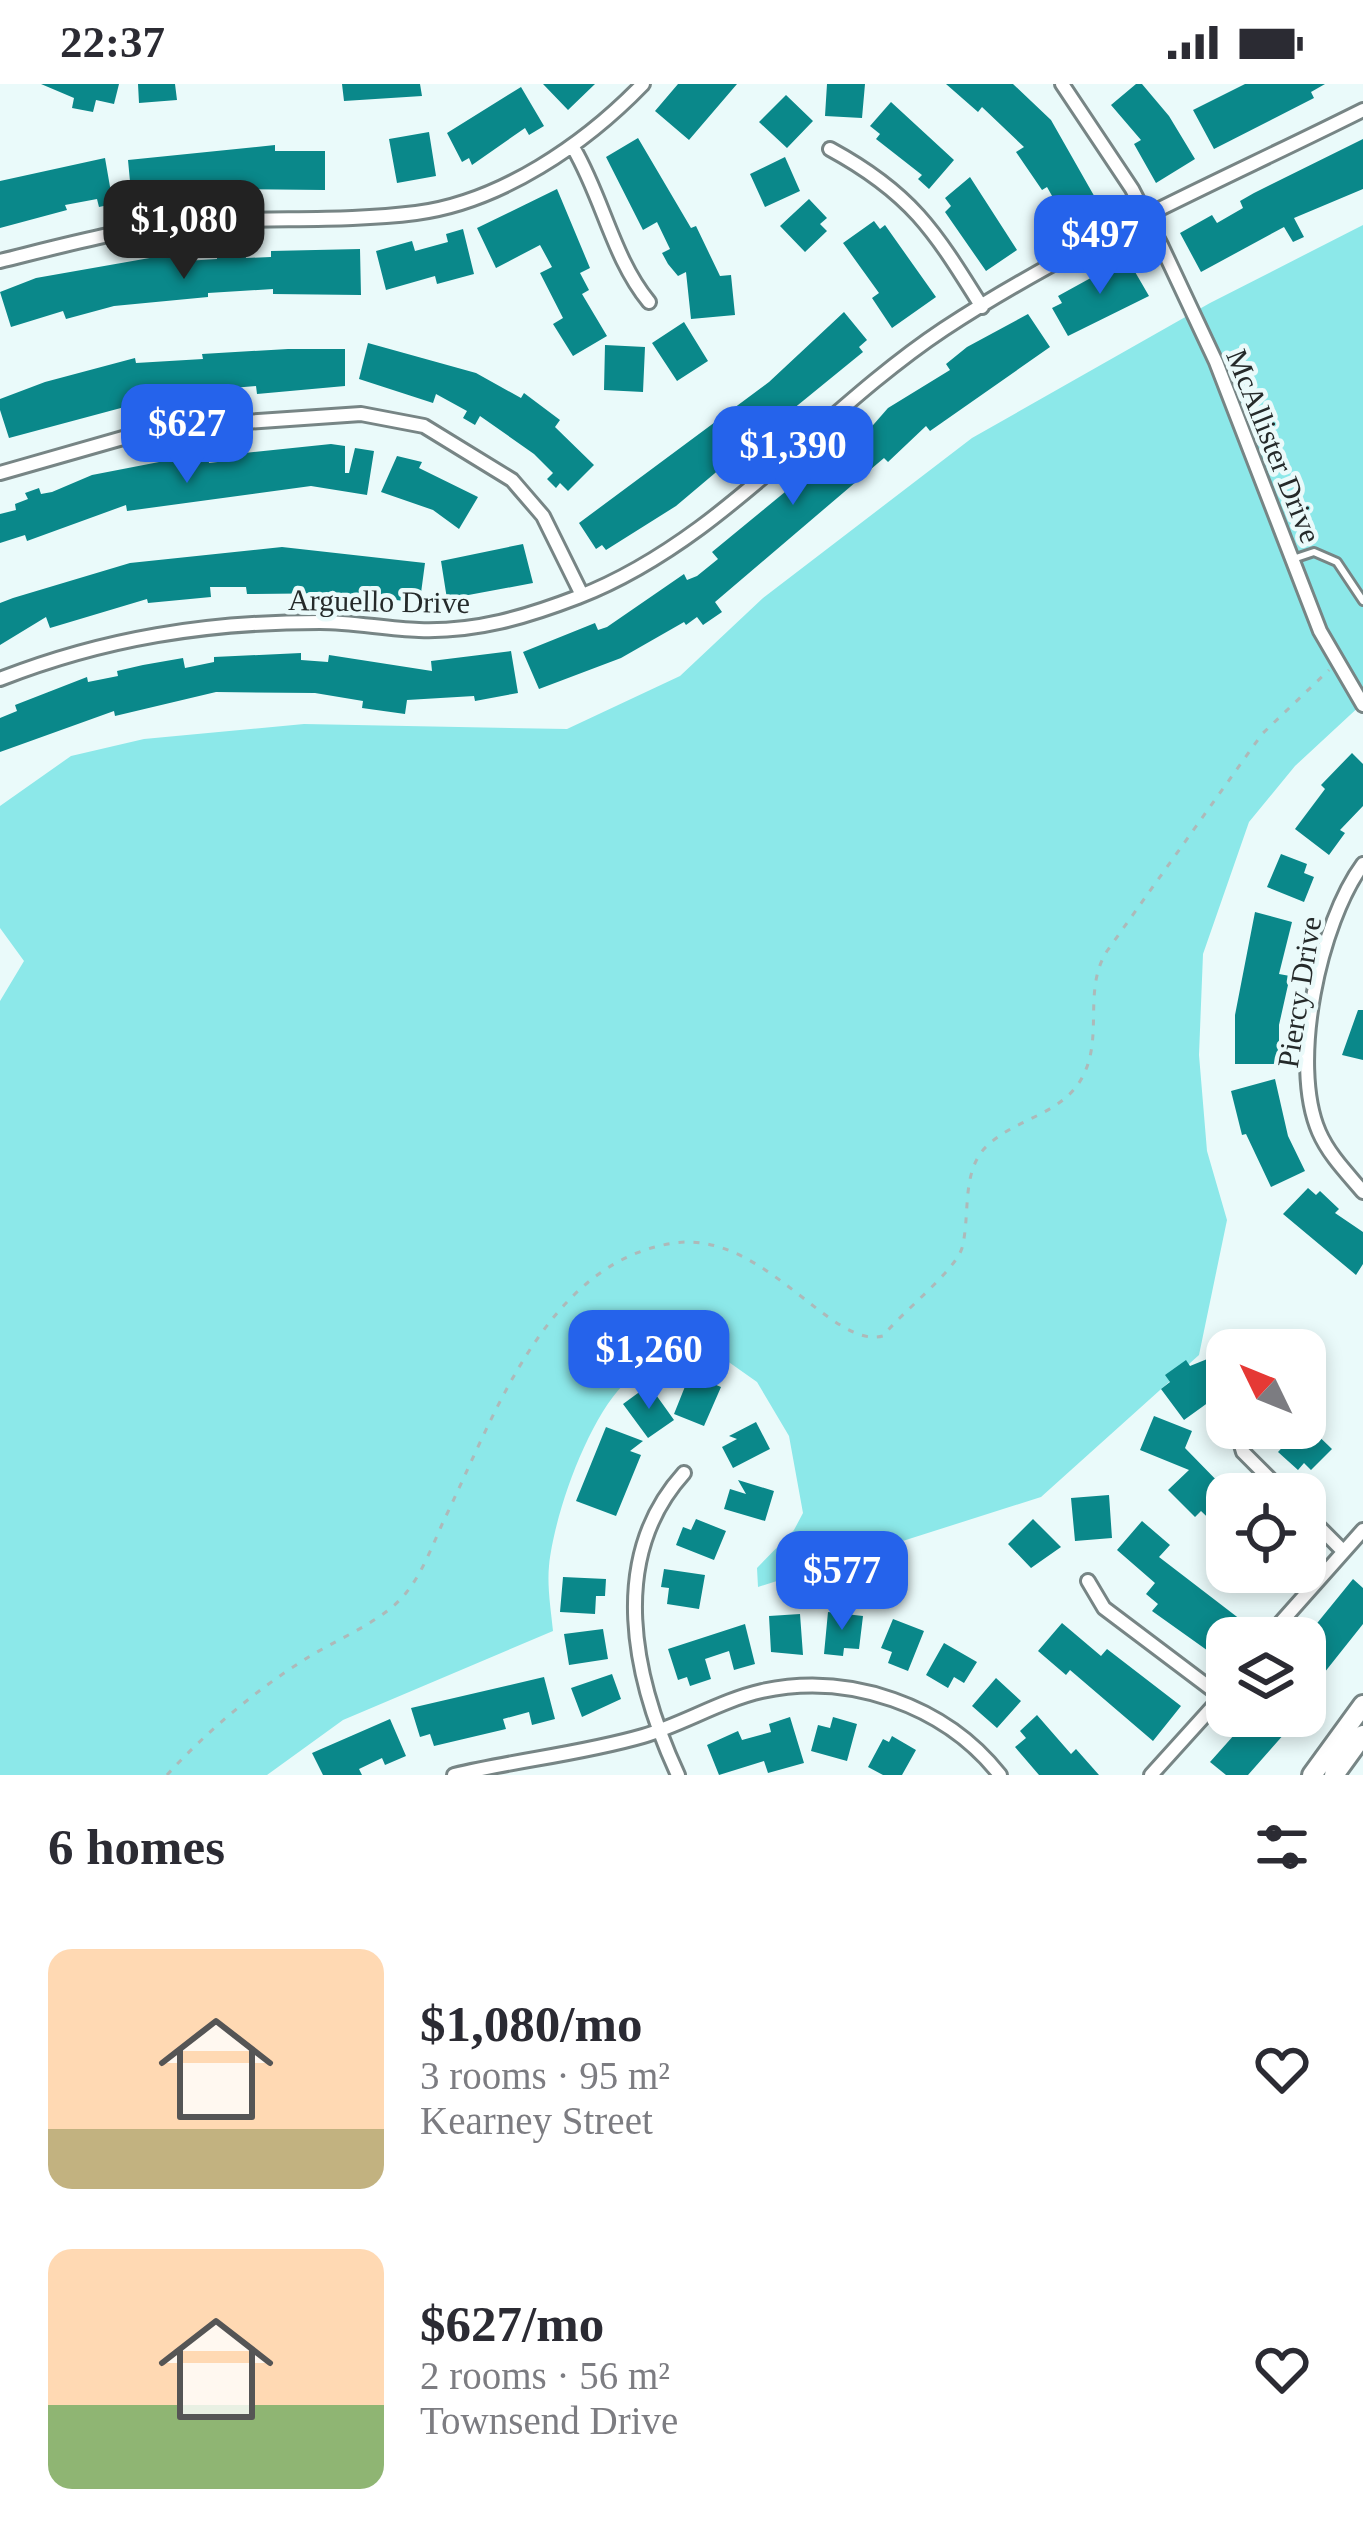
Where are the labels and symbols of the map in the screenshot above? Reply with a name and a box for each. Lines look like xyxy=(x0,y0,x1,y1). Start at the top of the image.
pin: $1,080 xyxy=(86,180,282,282)
pin: $497 xyxy=(1029,195,1171,297)
street label: McAllister Drive xyxy=(1220,344,1328,548)
pin: $627 xyxy=(116,384,258,486)
pin: $1,390 xyxy=(695,406,891,508)
street label: Arguello Drive xyxy=(288,583,470,619)
street label: Piercy Drive xyxy=(1271,914,1327,1070)
pin: $1,260 xyxy=(551,1310,747,1412)
north arrow xyxy=(1206,1329,1326,1449)
pin: $577 xyxy=(771,1531,913,1633)

